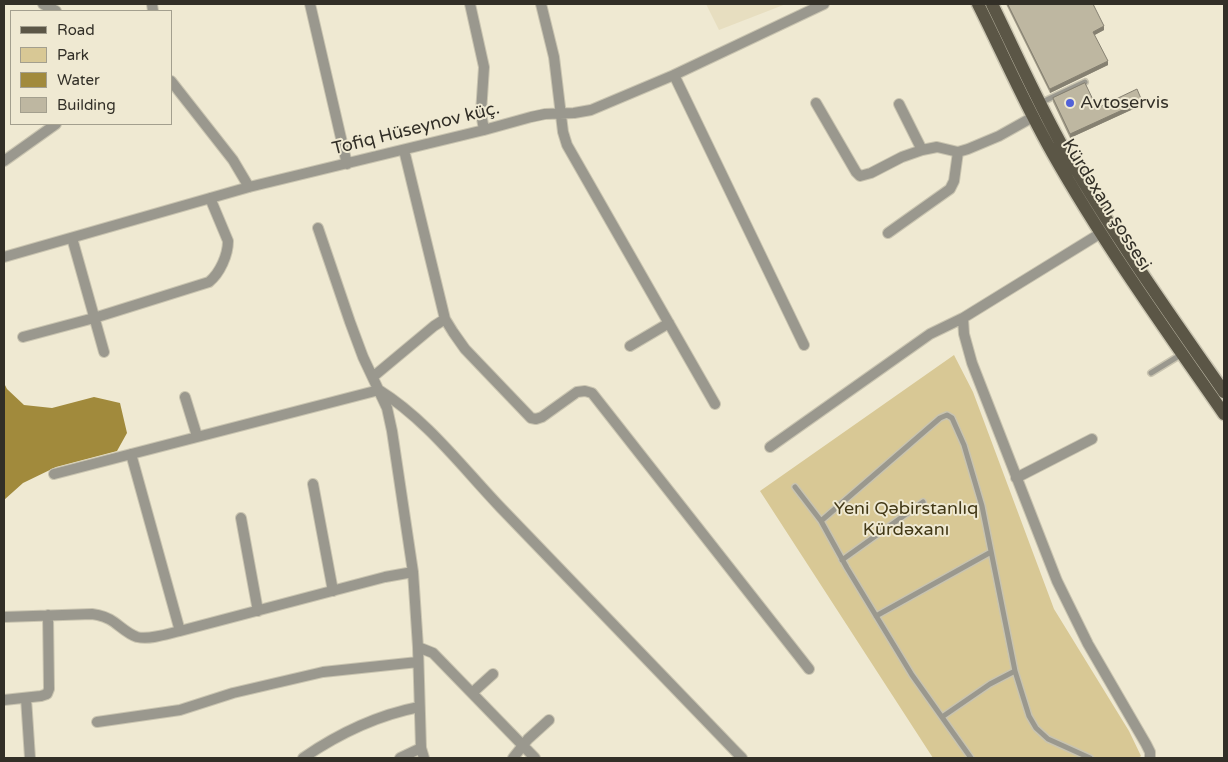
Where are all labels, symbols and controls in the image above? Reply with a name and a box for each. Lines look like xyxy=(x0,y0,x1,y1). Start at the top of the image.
legend xyxy=(10,10,172,125)
text: Road xyxy=(57,21,95,39)
text: Park xyxy=(57,46,89,64)
text: Water xyxy=(57,71,100,89)
place label: Avtoservis xyxy=(1080,92,1169,114)
text: Building xyxy=(57,96,116,114)
marker: Avtoservis xyxy=(1064,97,1076,109)
street label: Tofiq Hüseynov küç. xyxy=(330,98,502,160)
street label: Kürdəxanı şossesi xyxy=(1057,135,1155,275)
park label: Yeni Qəbirstanlıq Kürdəxanı xyxy=(834,498,978,540)

